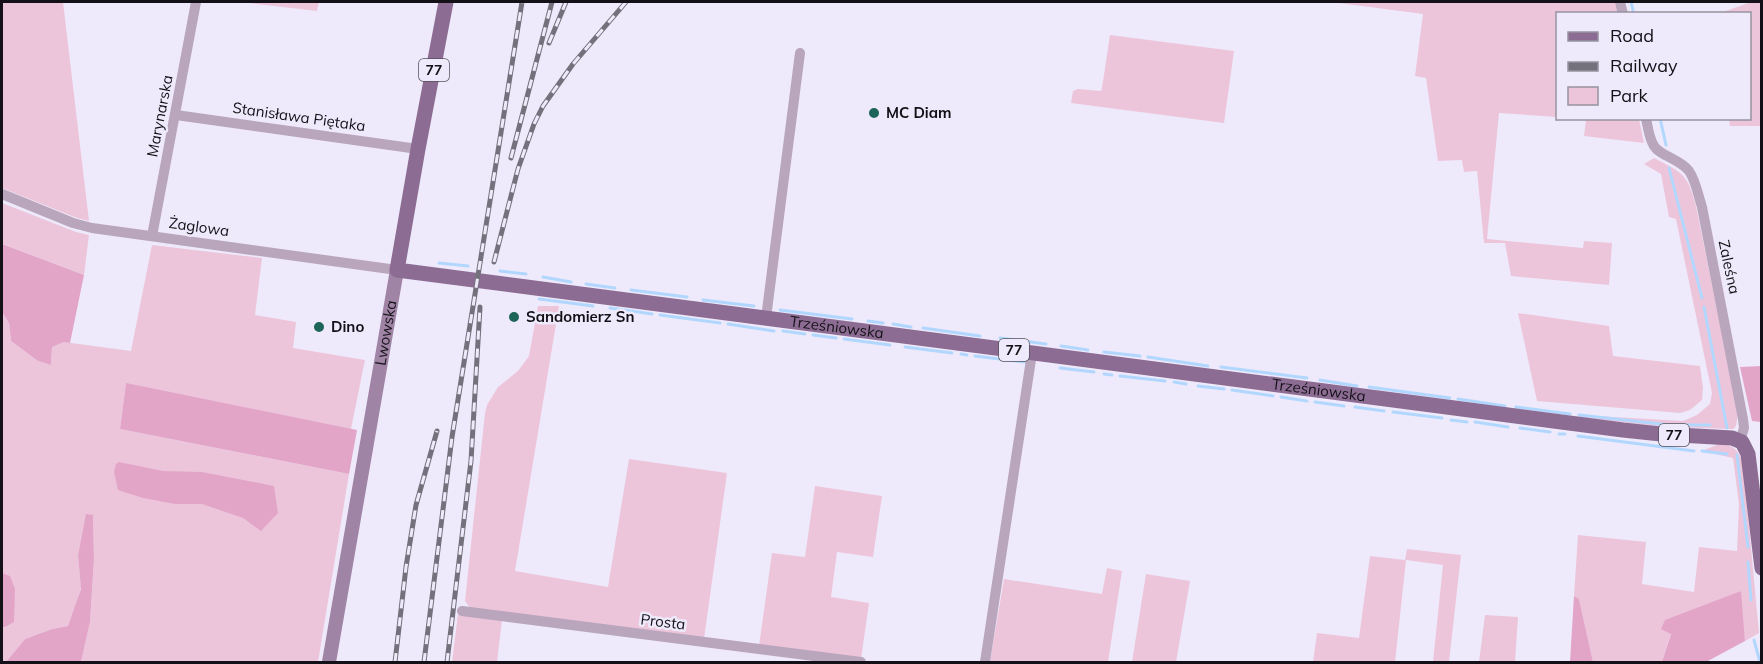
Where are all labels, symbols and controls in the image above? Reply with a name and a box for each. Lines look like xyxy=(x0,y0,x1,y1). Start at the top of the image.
legend xyxy=(1556,12,1751,120)
text: Road xyxy=(1610,24,1654,47)
text: Railway xyxy=(1610,54,1678,77)
road number: 77 xyxy=(419,59,449,81)
street label: Marynarska xyxy=(142,73,177,158)
text: Park xyxy=(1610,84,1649,107)
street label: Stanisława Piętaka xyxy=(231,98,367,135)
place label: MC Diam xyxy=(886,103,952,122)
marker: MC Diam xyxy=(867,106,881,120)
street label: Żaglowa xyxy=(168,213,230,240)
street label: Zaleśna xyxy=(1715,238,1744,296)
street label: Lwowska xyxy=(371,299,401,367)
place label: Sandomierz Sn xyxy=(526,307,635,326)
marker: Sandomierz Sn xyxy=(507,310,521,324)
street label: Trześniowska xyxy=(789,311,885,342)
place label: Dino xyxy=(331,317,364,336)
marker: Dino xyxy=(312,320,326,334)
road number: 77 xyxy=(999,339,1029,361)
street label: Trześniowska xyxy=(1271,374,1367,405)
road number: 77 xyxy=(1659,424,1689,446)
street label: Prosta xyxy=(639,609,687,634)

